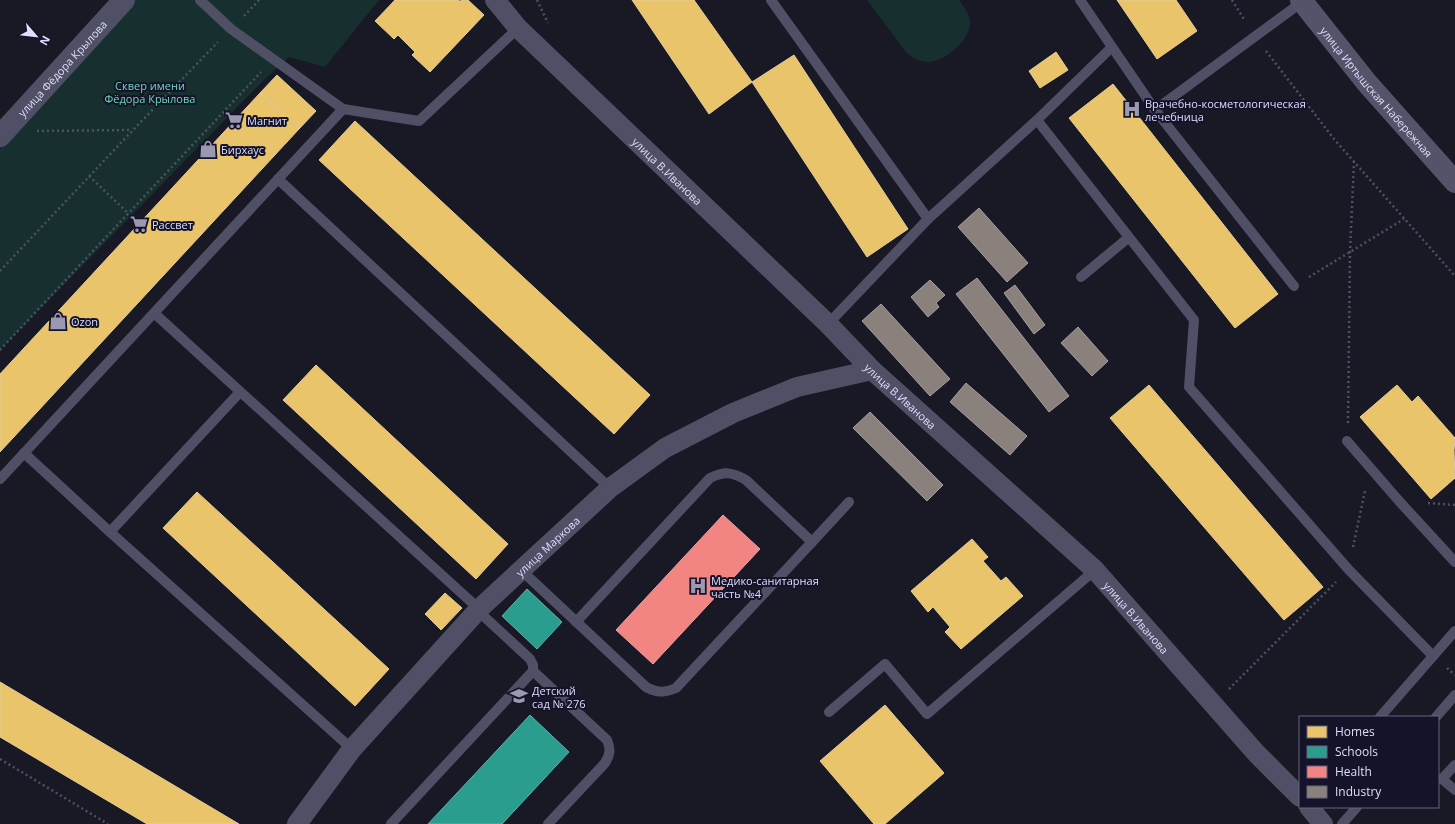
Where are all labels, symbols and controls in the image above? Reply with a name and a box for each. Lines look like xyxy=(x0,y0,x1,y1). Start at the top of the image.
north arrow xyxy=(16,16,56,56)
street label: улица Фёдора Крылова xyxy=(14,17,110,119)
street label: улица Иртышская Набережная xyxy=(1317,23,1437,160)
text: N xyxy=(37,33,54,48)
park label: Сквер имени Фёдора Крылова xyxy=(105,78,195,106)
place label: Врачебно-косметологическая лечебница xyxy=(1145,96,1306,124)
hospital icon: Врачебно-косметологическая лечебница xyxy=(1122,99,1142,119)
supermarket icon: Магнит xyxy=(224,110,244,130)
place label: Магнит xyxy=(247,113,287,128)
street label: улица В.Иванова xyxy=(629,134,706,208)
shop icon: Бирхаус xyxy=(198,139,218,159)
place label: Бирхаус xyxy=(221,142,264,157)
supermarket icon: Рассвет xyxy=(129,214,149,234)
place label: Рассвет xyxy=(152,217,193,232)
shop icon: Ozon xyxy=(48,311,68,331)
place label: Ozon xyxy=(71,314,98,329)
street label: улица В.Иванова xyxy=(862,360,940,432)
street label: улица Маркова xyxy=(512,513,583,579)
place label: Медико-санитарная часть №4 xyxy=(711,573,819,601)
hospital icon: Медико-санитарная часть №4 xyxy=(688,576,708,596)
street label: улица В.Иванова xyxy=(1101,578,1172,657)
place label: Детский сад № 276 xyxy=(532,683,586,711)
school or university icon: Детский сад № 276 xyxy=(509,686,529,706)
legend xyxy=(1299,716,1439,808)
text: Homes xyxy=(1335,723,1375,740)
text: Schools xyxy=(1335,743,1378,760)
text: Health xyxy=(1335,763,1372,780)
text: Industry xyxy=(1335,783,1382,800)

